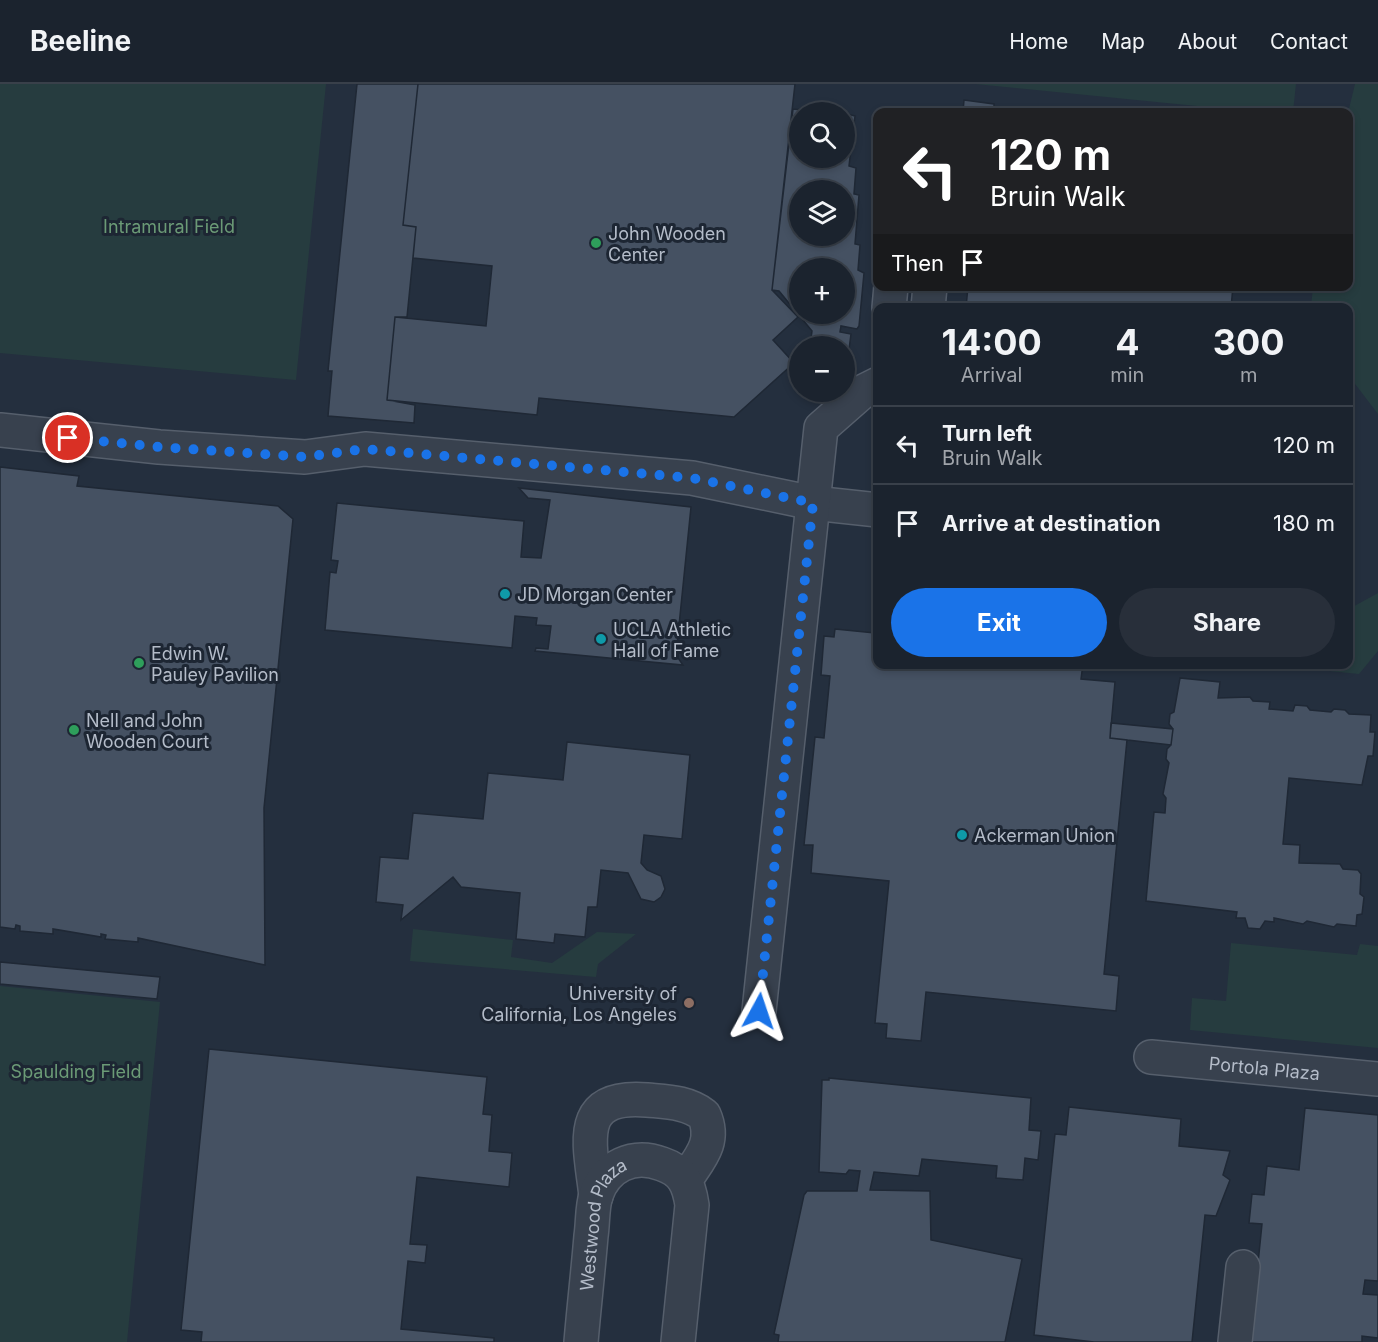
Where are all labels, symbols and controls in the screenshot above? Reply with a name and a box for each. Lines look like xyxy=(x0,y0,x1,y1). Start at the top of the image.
text: Beeline xyxy=(30,24,131,58)
text: Home xyxy=(1009,29,1068,54)
text: Map xyxy=(1101,29,1145,54)
text: About xyxy=(1178,29,1237,54)
text: Contact xyxy=(1270,29,1348,54)
map controls xyxy=(789,102,855,402)
button: search xyxy=(789,102,855,168)
text: 120 m xyxy=(990,129,1111,180)
icon: left xyxy=(891,132,969,210)
button: layers xyxy=(789,180,855,246)
text: Bruin Walk xyxy=(990,180,1126,213)
park label: Intramural Field xyxy=(103,216,235,237)
place label: John Wooden Center xyxy=(608,223,726,265)
marker: John Wooden Center xyxy=(589,236,603,250)
icon: arrive xyxy=(956,246,989,279)
text: Then xyxy=(891,250,944,276)
button: + xyxy=(789,258,855,324)
text: 14:00 xyxy=(941,320,1042,364)
text: 4 xyxy=(1115,320,1140,364)
text: 300 xyxy=(1213,320,1285,364)
button: − xyxy=(789,336,855,402)
text: Arrival xyxy=(961,363,1022,387)
text: min xyxy=(1110,363,1144,387)
text: m xyxy=(1240,363,1257,387)
pin xyxy=(42,412,93,463)
text: Turn left xyxy=(942,420,1032,446)
icon: arrive xyxy=(51,421,84,454)
icon: left xyxy=(891,429,924,462)
text: 120 m xyxy=(1273,432,1335,458)
text: Bruin Walk xyxy=(942,446,1042,470)
icon: arrive xyxy=(891,507,924,540)
text: Arrive at destination xyxy=(942,510,1161,536)
text: 180 m xyxy=(1273,510,1335,536)
place label: JD Morgan Center xyxy=(517,584,673,605)
marker: JD Morgan Center xyxy=(498,587,512,601)
button: Exit xyxy=(891,588,1107,657)
button: Share xyxy=(1119,588,1335,657)
place label: UCLA Athletic Hall of Fame xyxy=(613,619,731,661)
marker: UCLA Athletic Hall of Fame xyxy=(594,632,608,646)
place label: Edwin W. Pauley Pavilion xyxy=(151,643,279,685)
marker: Edwin W. Pauley Pavilion xyxy=(132,656,146,670)
place label: Nell and John Wooden Court xyxy=(86,710,209,752)
marker: Nell and John Wooden Court xyxy=(67,723,81,737)
place label: Ackerman Union xyxy=(974,825,1115,846)
marker: Ackerman Union xyxy=(955,828,969,842)
position arrow xyxy=(727,979,791,1043)
place label: University of California, Los Angeles xyxy=(481,983,677,1025)
marker: University of California, Los Angeles xyxy=(682,996,696,1010)
street label: Portola Plaza xyxy=(1208,1052,1321,1084)
park label: Spaulding Field xyxy=(11,1061,141,1082)
street label: Westwood Plaza xyxy=(575,1153,630,1292)

